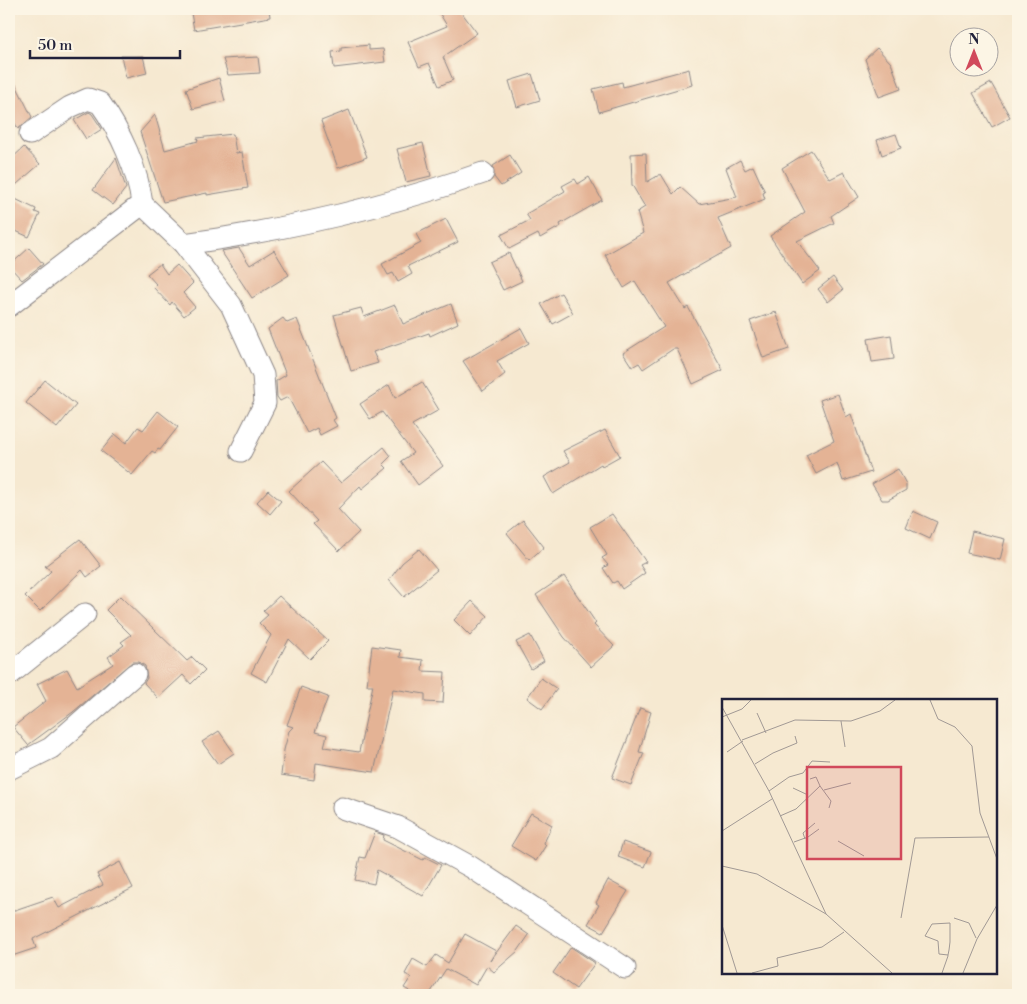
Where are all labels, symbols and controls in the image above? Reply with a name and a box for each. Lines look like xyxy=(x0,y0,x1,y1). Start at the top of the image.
scale bar xyxy=(30,28,180,60)
north arrow xyxy=(950,28,1000,78)
text: N xyxy=(968,31,980,49)
text: 50 m xyxy=(38,36,72,55)
inset map xyxy=(722,699,997,974)

